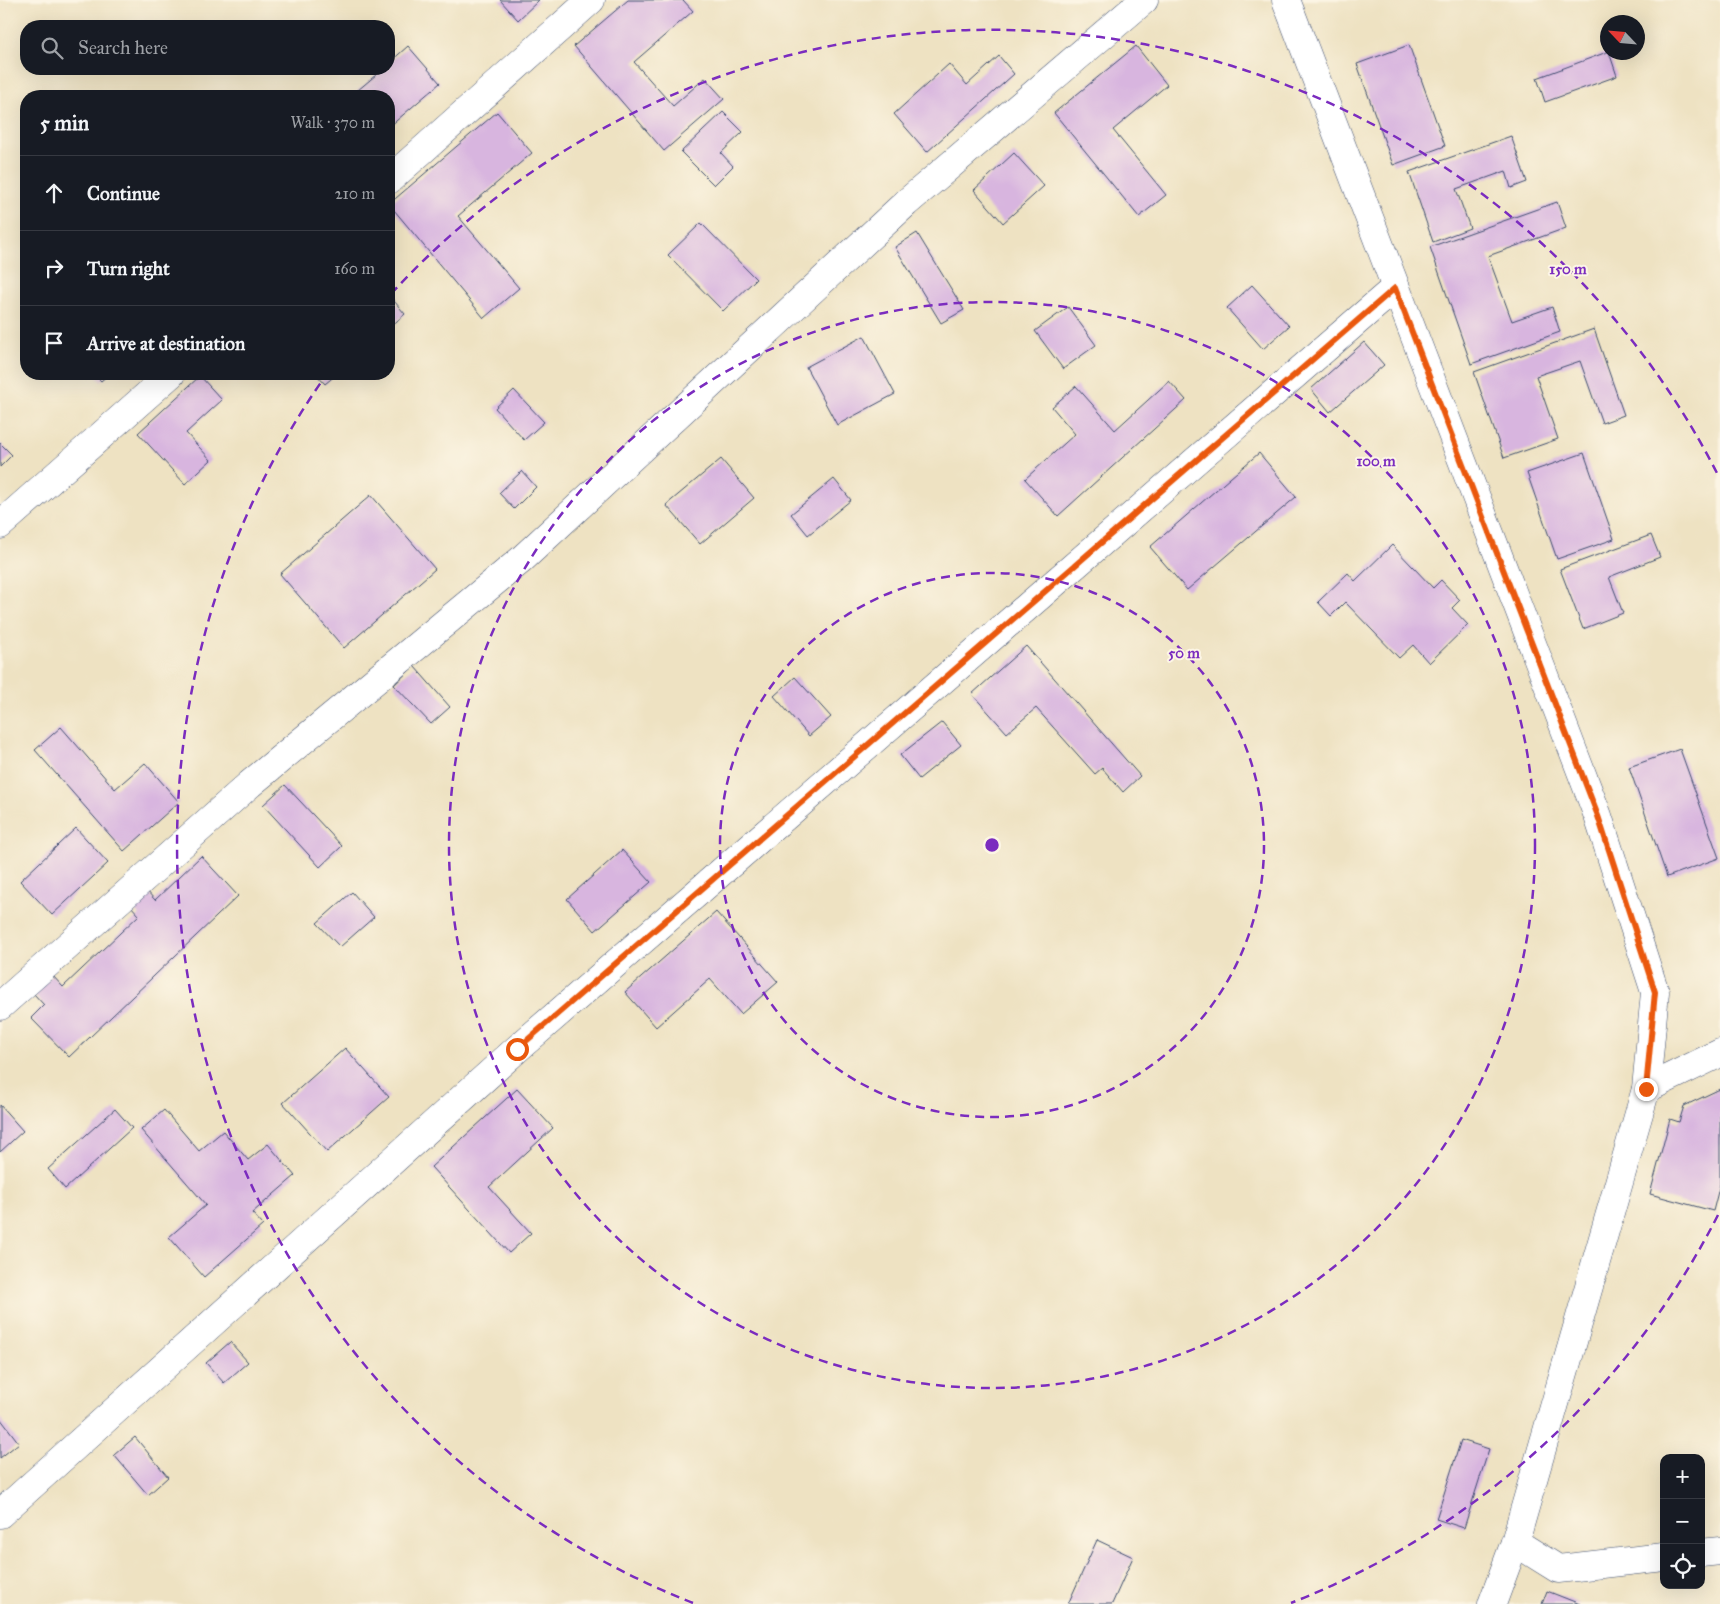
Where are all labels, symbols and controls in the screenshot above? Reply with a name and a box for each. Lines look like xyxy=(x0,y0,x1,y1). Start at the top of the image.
north arrow xyxy=(1600,15,1645,60)
search box xyxy=(20,20,395,75)
icon: search xyxy=(38,34,66,62)
text: Search here xyxy=(78,36,168,59)
text: 5 min xyxy=(40,110,89,136)
text: Walk · 370 m xyxy=(291,113,375,132)
icon: ahead xyxy=(40,179,68,207)
text: Continue xyxy=(87,182,160,205)
text: 210 m xyxy=(335,184,375,203)
icon: right xyxy=(40,254,68,282)
text: Turn right xyxy=(87,257,170,280)
text: 160 m xyxy=(334,259,375,278)
text: 150 m xyxy=(1549,260,1587,278)
icon: arrive xyxy=(40,329,68,357)
text: Arrive at destination xyxy=(87,332,245,355)
text: 100 m xyxy=(1356,452,1396,470)
text: 50 m xyxy=(1168,644,1200,662)
centre of rings xyxy=(983,836,1001,854)
route start xyxy=(506,1038,529,1061)
route end xyxy=(1635,1078,1658,1101)
map controls xyxy=(1660,1454,1705,1589)
button: + xyxy=(1660,1454,1705,1499)
button: − xyxy=(1660,1499,1705,1544)
button: locate xyxy=(1660,1544,1705,1589)

